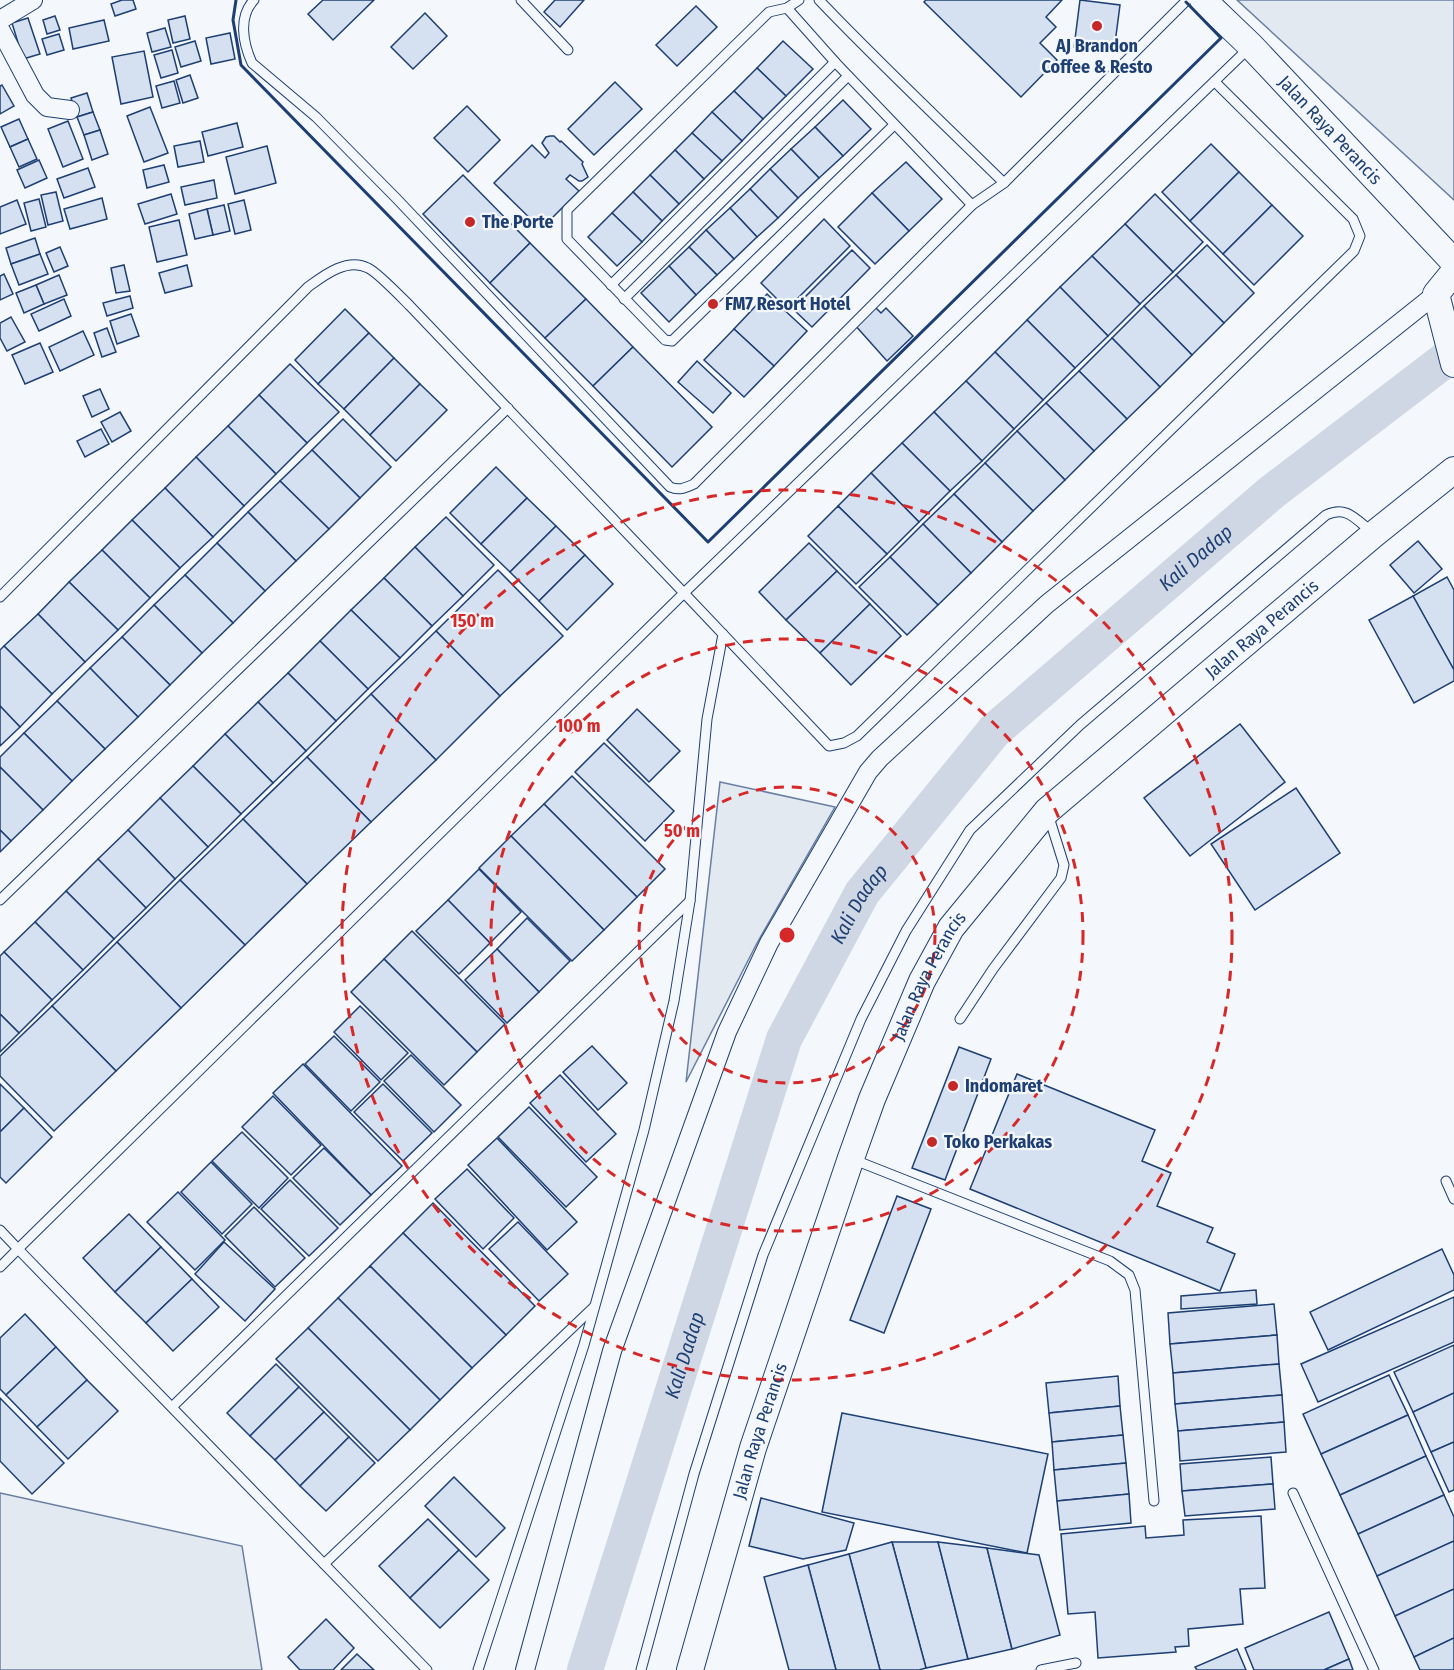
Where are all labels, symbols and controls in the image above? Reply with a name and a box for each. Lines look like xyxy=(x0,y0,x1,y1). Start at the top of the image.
marker: AJ Brandon Coffee & Resto xyxy=(1090,19,1104,33)
place label: AJ Brandon Coffee & Resto xyxy=(1041,35,1153,78)
street label: Jalan Raya Perancis xyxy=(1274,71,1387,190)
place label: The Porte xyxy=(482,211,554,233)
marker: The Porte xyxy=(463,215,477,229)
place label: FM7 Resort Hotel xyxy=(725,293,850,315)
marker: FM7 Resort Hotel xyxy=(706,297,720,311)
water label: Kali Dadap xyxy=(1154,519,1237,596)
street label: Jalan Raya Perancis xyxy=(1201,575,1323,683)
text: 150 m xyxy=(450,610,494,632)
text: 100 m xyxy=(556,715,600,737)
text: 50 m xyxy=(664,820,700,842)
water label: Kali Dadap xyxy=(825,859,892,948)
street label: Jalan Raya Perancis xyxy=(887,907,971,1044)
centre of rings xyxy=(777,925,797,945)
place label: Indomaret xyxy=(965,1075,1044,1097)
marker: Indomaret xyxy=(946,1079,960,1093)
place label: Toko Perkakas xyxy=(944,1131,1052,1153)
marker: Toko Perkakas xyxy=(925,1135,939,1149)
water label: Kali Dadap xyxy=(659,1309,709,1402)
street label: Jalan Raya Perancis xyxy=(728,1360,792,1502)

